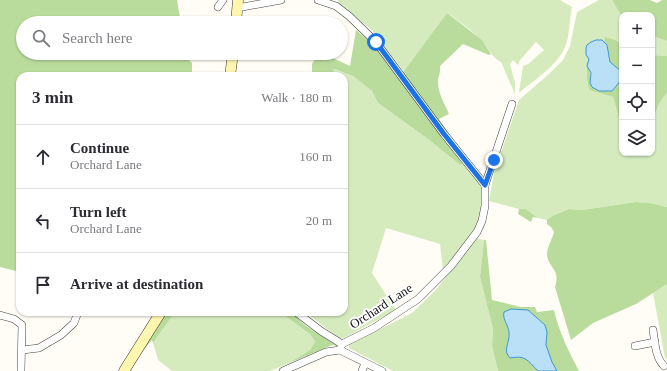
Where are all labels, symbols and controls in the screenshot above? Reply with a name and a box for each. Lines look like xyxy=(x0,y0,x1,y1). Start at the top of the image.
map controls xyxy=(619,12,655,156)
button: + xyxy=(619,12,655,48)
search box xyxy=(16,16,348,60)
icon: search xyxy=(30,27,52,49)
text: Search here xyxy=(62,30,132,46)
route start xyxy=(367,33,385,51)
button: − xyxy=(619,48,655,84)
button: locate xyxy=(619,84,655,120)
text: 3 min xyxy=(32,88,73,107)
text: Walk · 180 m xyxy=(261,90,332,105)
button: layers xyxy=(619,120,655,156)
text: Continue xyxy=(70,140,129,156)
icon: ahead xyxy=(32,146,54,168)
text: 160 m xyxy=(299,149,332,164)
route end xyxy=(485,151,503,169)
text: Orchard Lane xyxy=(70,157,142,172)
text: Turn left xyxy=(70,204,127,220)
icon: left xyxy=(32,210,54,232)
text: 20 m xyxy=(306,213,332,228)
text: Orchard Lane xyxy=(70,221,142,236)
icon: arrive xyxy=(32,274,54,296)
text: Arrive at destination xyxy=(70,276,203,292)
street label: Orchard Lane xyxy=(347,280,415,332)

